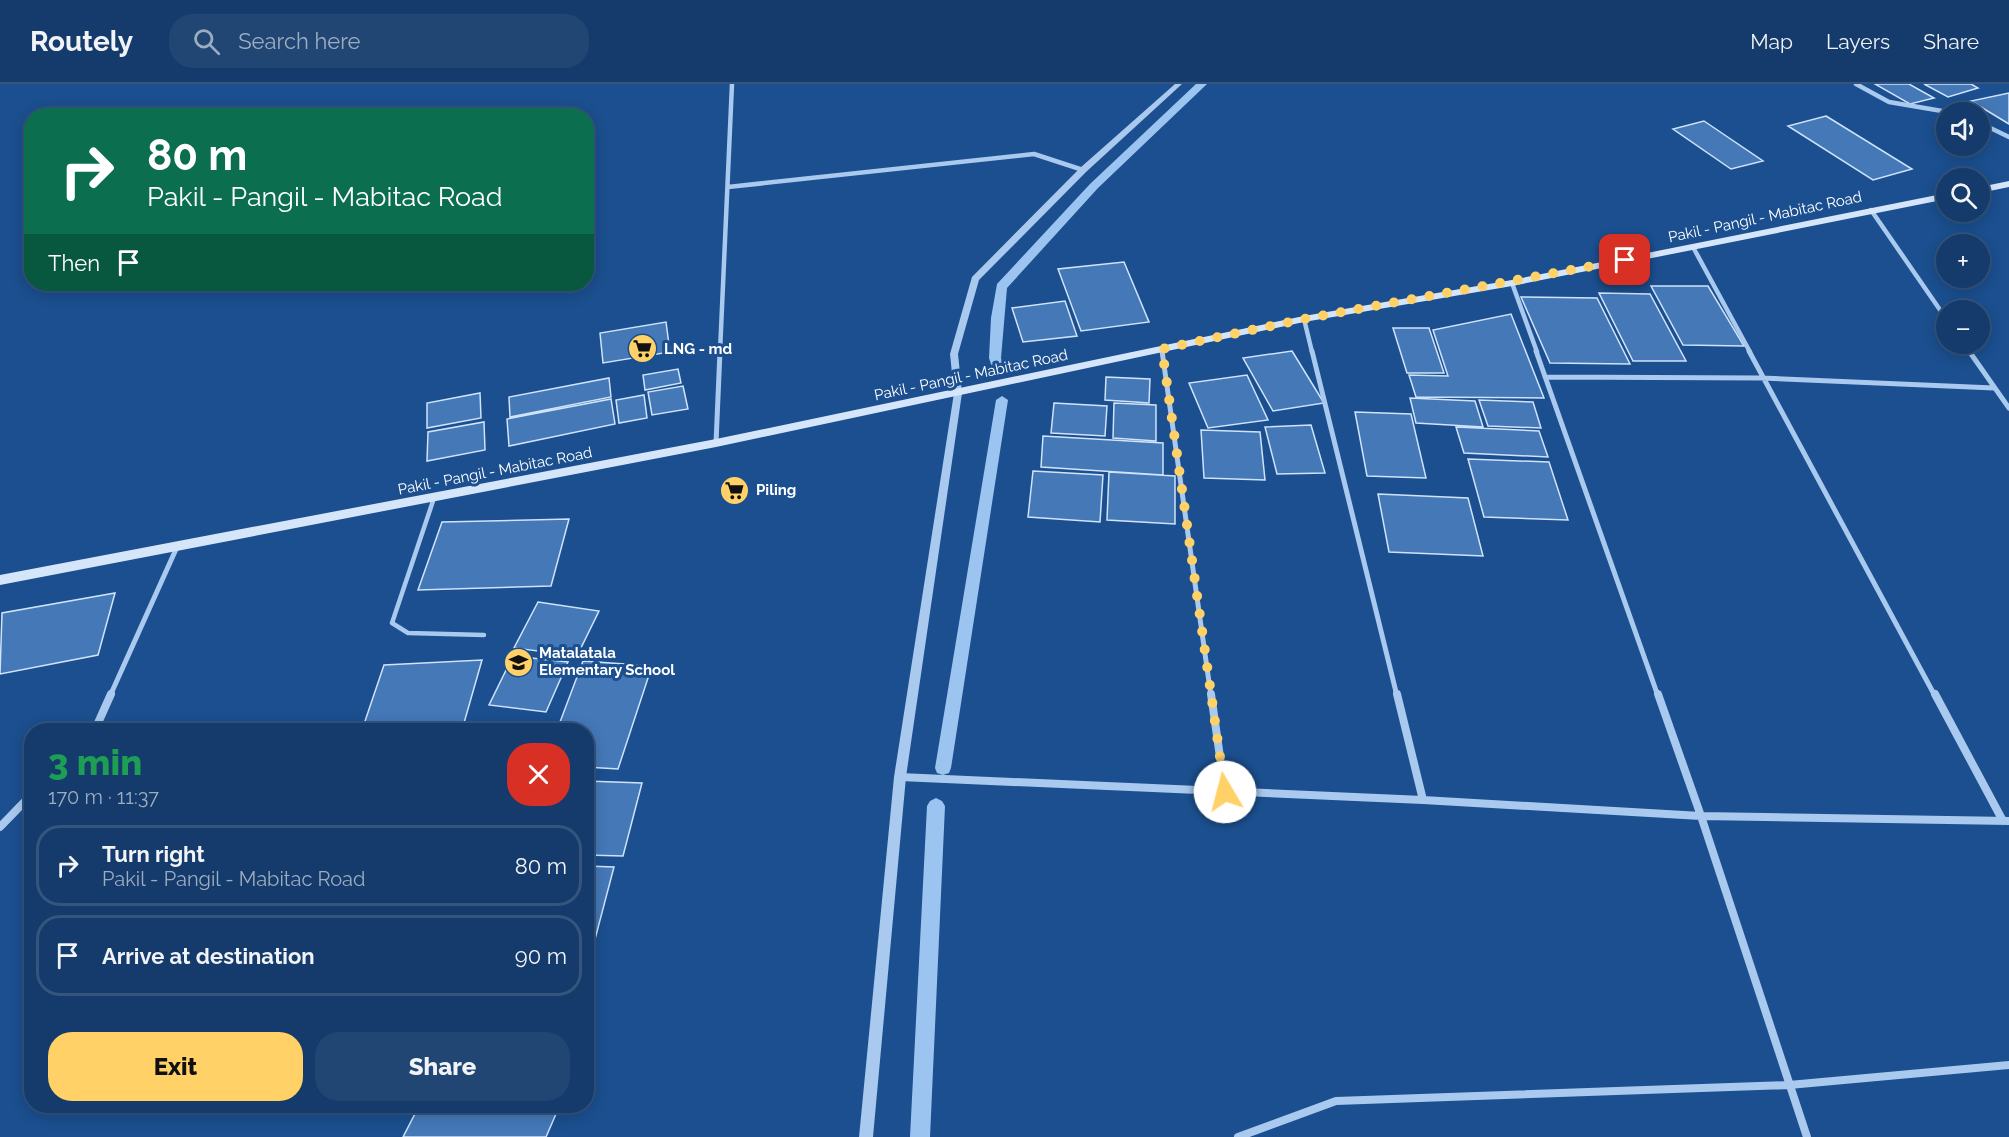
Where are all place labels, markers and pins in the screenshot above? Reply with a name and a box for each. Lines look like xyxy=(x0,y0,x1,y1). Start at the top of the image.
pin xyxy=(1599,234,1650,285)
supermarket icon: LNG - md xyxy=(627,333,659,365)
place label: LNG - md xyxy=(664,340,733,358)
supermarket icon: Piling xyxy=(719,474,751,506)
place label: Piling xyxy=(756,481,796,499)
place label: Matalatala Elementary School xyxy=(539,644,675,679)
school or university icon: Matalatala Elementary School xyxy=(502,646,534,678)

